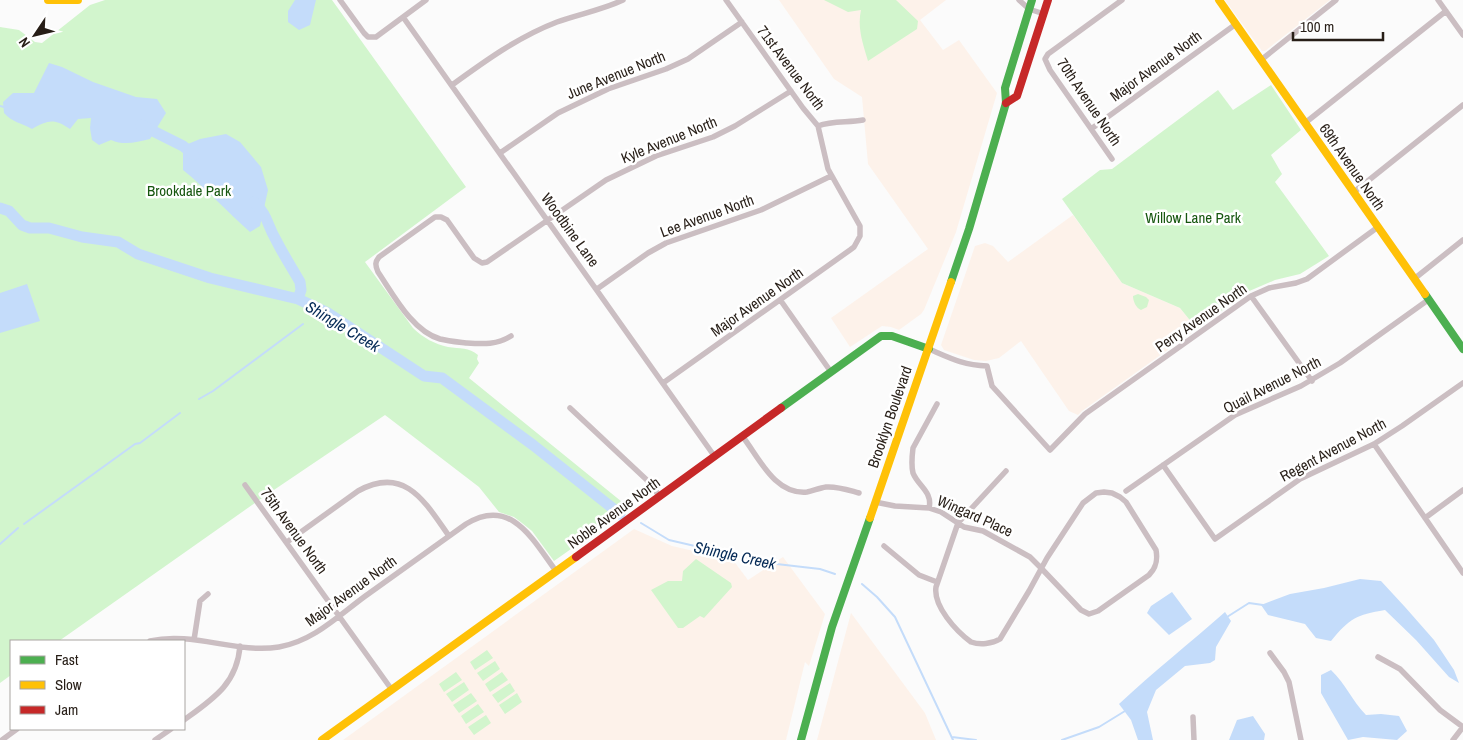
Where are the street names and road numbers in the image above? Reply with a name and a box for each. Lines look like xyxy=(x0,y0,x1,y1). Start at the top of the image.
street label: 71st Avenue North xyxy=(753,21,830,114)
street label: Major Avenue North xyxy=(1106,25,1206,106)
street label: June Avenue North xyxy=(563,45,668,104)
street label: 70th Avenue North xyxy=(1052,54,1127,150)
street label: Kyle Avenue North xyxy=(618,111,720,168)
street label: 69th Avenue North xyxy=(1315,119,1390,214)
street label: Woodbine Lane xyxy=(536,188,604,271)
street label: Lee Avenue North xyxy=(657,189,757,242)
street label: Major Avenue North xyxy=(706,262,807,341)
street label: Perry Avenue North xyxy=(1151,278,1251,357)
street label: Quail Avenue North xyxy=(1219,351,1324,418)
street label: Brooklyn Boulevard xyxy=(862,363,917,471)
street label: Regent Avenue North xyxy=(1276,413,1390,486)
street label: Noble Avenue North xyxy=(563,472,664,553)
street label: 75th Avenue North xyxy=(256,483,333,578)
street label: Wingard Place xyxy=(934,490,1016,542)
street label: Major Avenue North xyxy=(301,550,401,631)

